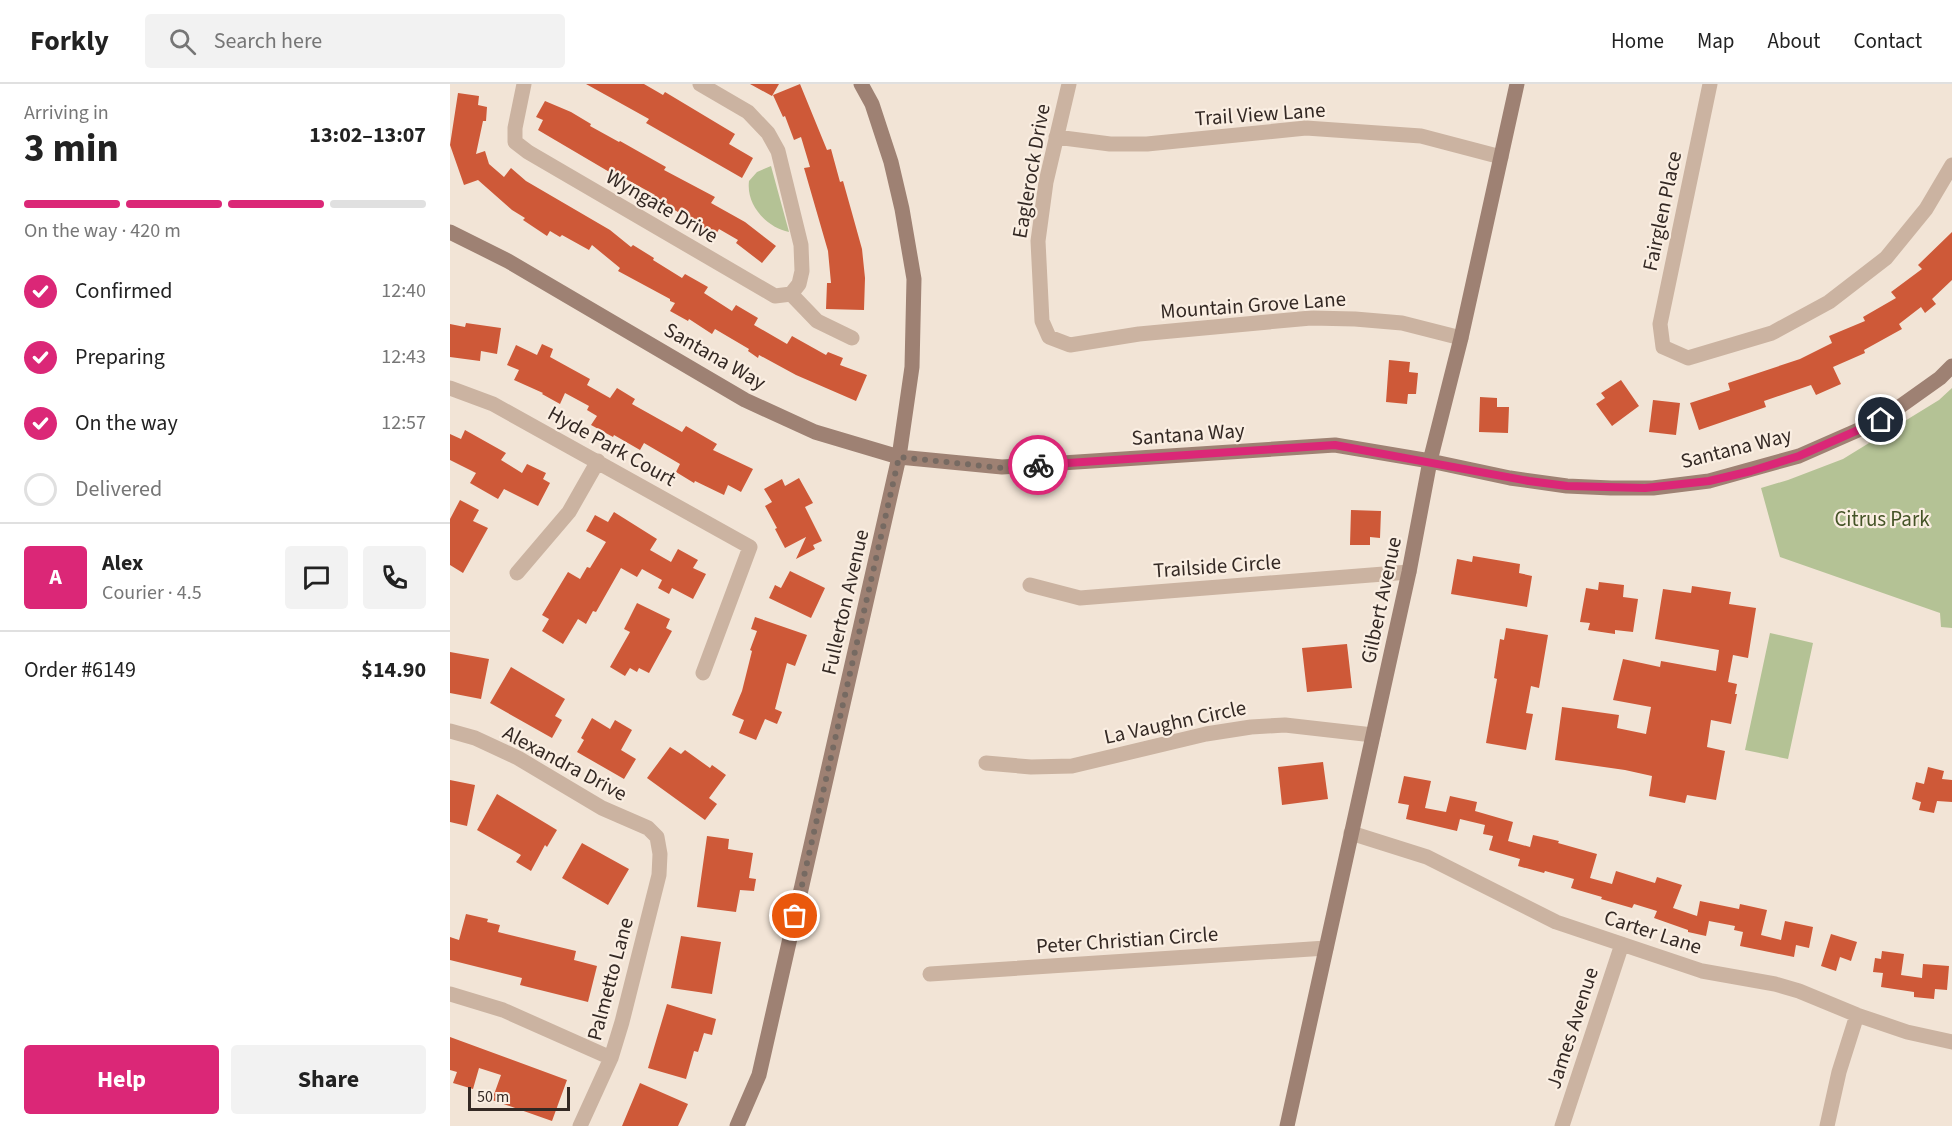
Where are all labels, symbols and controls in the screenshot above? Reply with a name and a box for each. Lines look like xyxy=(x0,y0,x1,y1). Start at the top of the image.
search box xyxy=(145,14,565,68)
text: Forkly xyxy=(30,21,109,61)
icon: search xyxy=(166,25,199,58)
text: Search here xyxy=(214,25,322,57)
text: Home xyxy=(1611,26,1664,56)
text: Map xyxy=(1697,26,1735,56)
text: About xyxy=(1768,26,1820,56)
text: Contact xyxy=(1853,26,1922,56)
street label: Trail View Lane xyxy=(1194,94,1326,134)
text: Arriving in xyxy=(24,99,109,127)
street label: Eaglerock Drive xyxy=(1004,101,1058,241)
text: 13:02–13:07 xyxy=(309,119,426,151)
text: 3 min xyxy=(24,121,119,177)
street label: Fairglen Place xyxy=(1635,148,1689,274)
street label: Wyngate Drive xyxy=(600,162,724,250)
text: On the way · 420 m xyxy=(24,217,181,245)
icon: check xyxy=(24,275,57,308)
text: Confirmed xyxy=(75,275,172,307)
text: 12:40 xyxy=(381,277,426,305)
street label: Mountain Grove Lane xyxy=(1159,284,1347,326)
street label: Santana Way xyxy=(658,315,772,397)
icon: check xyxy=(24,341,57,374)
text: Preparing xyxy=(75,341,165,373)
text: 12:43 xyxy=(381,343,426,371)
pin xyxy=(1855,394,1906,445)
street label: Hyde Park Court xyxy=(542,398,682,494)
icon: home xyxy=(1864,403,1897,436)
icon: check xyxy=(24,407,57,440)
text: On the way xyxy=(75,407,178,439)
text: 12:57 xyxy=(381,409,426,437)
street label: Santana Way xyxy=(1130,415,1246,453)
street label: Santana Way xyxy=(1677,420,1795,476)
courier xyxy=(1008,435,1068,495)
icon: bike xyxy=(1022,449,1055,482)
text: Delivered xyxy=(75,473,162,505)
park label: Citrus Park xyxy=(1834,504,1930,534)
street label: Fullerton Avenue xyxy=(814,526,876,678)
street label: Gilbert Avenue xyxy=(1353,534,1409,666)
button: chat xyxy=(285,546,348,609)
button: phone xyxy=(363,546,426,609)
text: Alex xyxy=(102,547,143,579)
street label: Trailside Circle xyxy=(1152,547,1282,585)
text: A xyxy=(49,561,62,593)
text: Courier · 4.5 xyxy=(102,579,202,607)
text: Order #6149 xyxy=(24,654,136,686)
text: $14.90 xyxy=(361,654,426,686)
street label: La Vaughn Circle xyxy=(1101,692,1249,752)
street label: Alexandra Drive xyxy=(497,718,633,808)
pin xyxy=(769,890,820,941)
icon: bag xyxy=(778,899,811,932)
street label: Carter Lane xyxy=(1600,902,1706,962)
street label: Palmetto Lane xyxy=(579,914,641,1044)
street label: Peter Christian Circle xyxy=(1035,919,1219,961)
street label: James Avenue xyxy=(1538,963,1606,1093)
button: Help xyxy=(24,1045,219,1114)
button: Share xyxy=(231,1045,426,1114)
scale bar xyxy=(468,1084,570,1112)
text: 50 m xyxy=(477,1086,509,1108)

